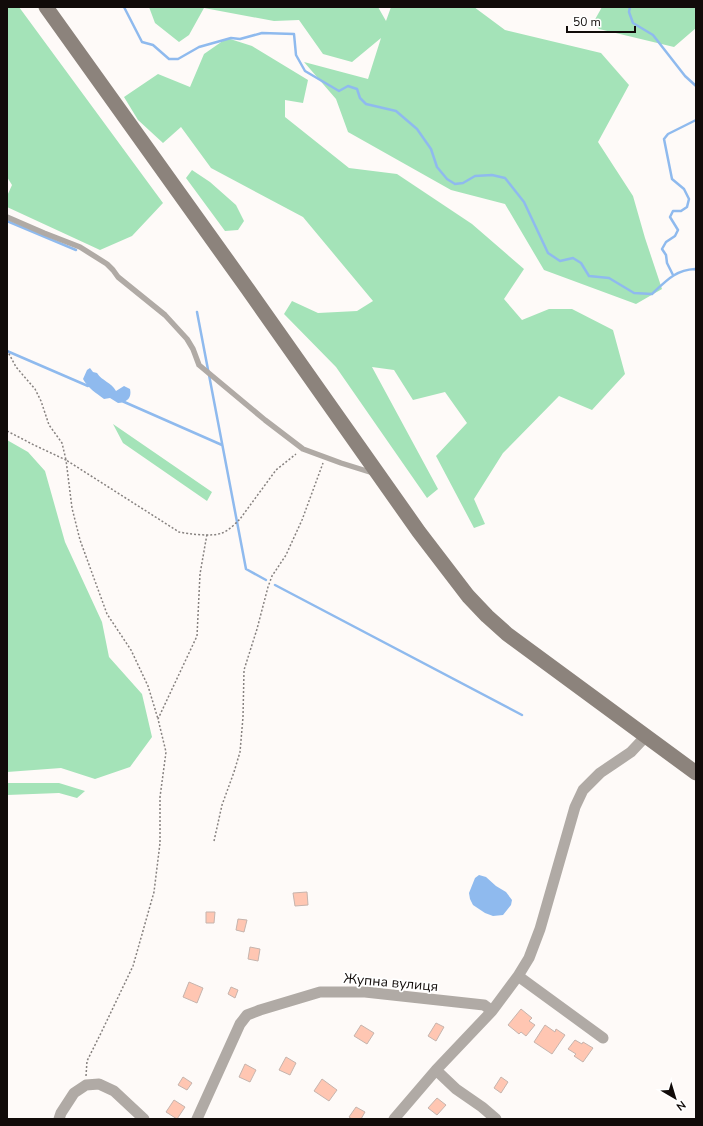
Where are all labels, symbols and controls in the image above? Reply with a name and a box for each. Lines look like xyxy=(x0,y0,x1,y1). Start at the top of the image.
scale bar xyxy=(567,8,635,34)
text: 50 m xyxy=(573,14,601,30)
street label: Жупна вулиця xyxy=(343,969,439,996)
north arrow xyxy=(655,1078,695,1118)
text: N xyxy=(673,1097,689,1114)

